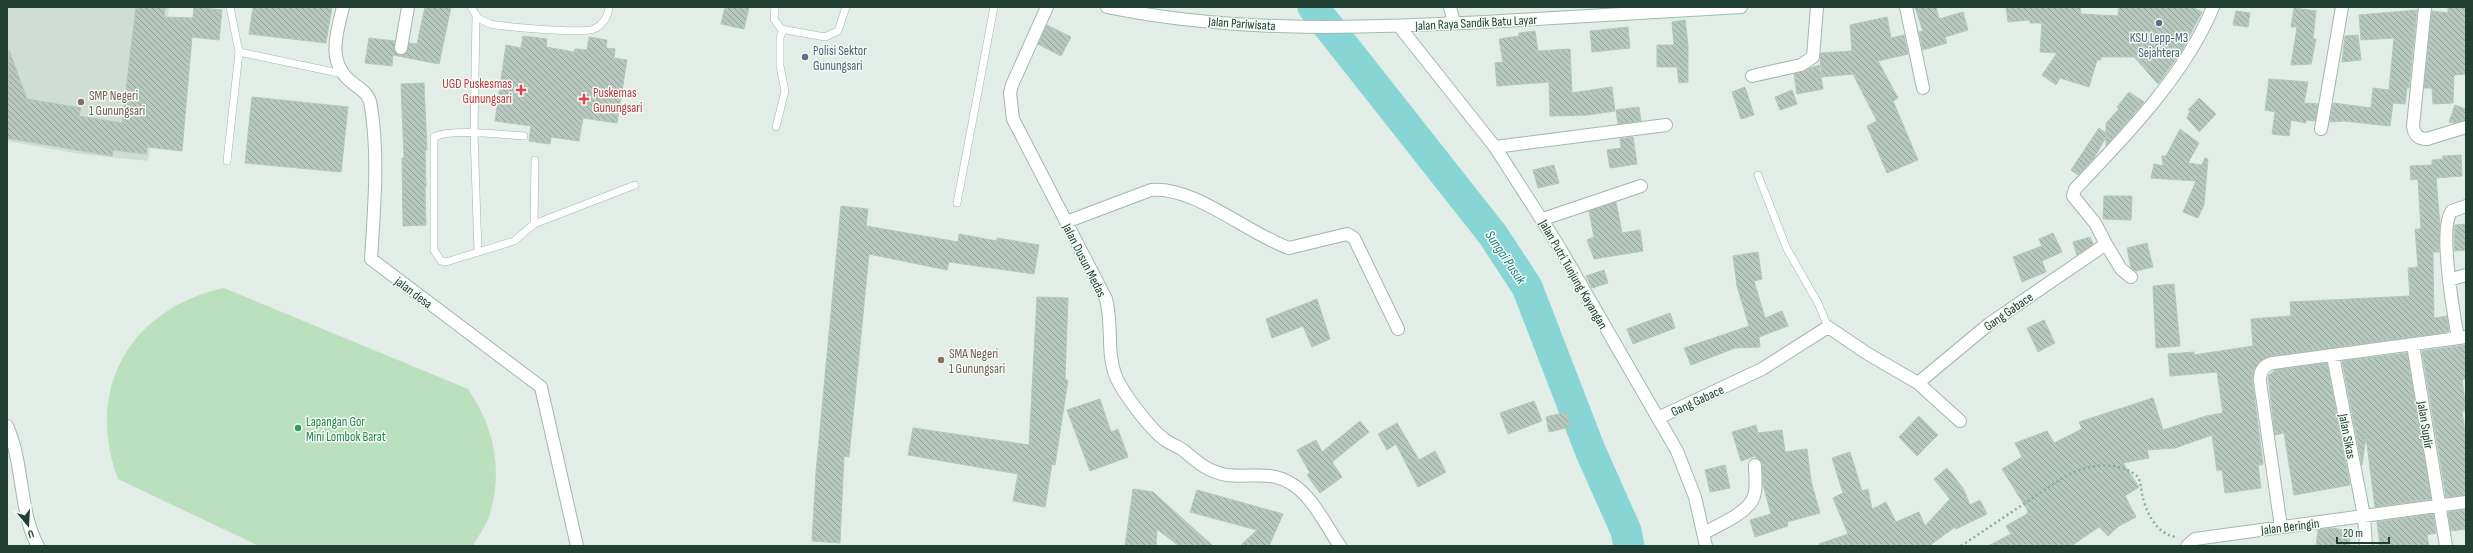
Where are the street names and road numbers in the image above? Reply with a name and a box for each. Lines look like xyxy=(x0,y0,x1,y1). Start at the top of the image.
street label: Jalan Raya Sandik Batu Layar xyxy=(1414,12,1538,34)
street label: Jalan Pariwisata xyxy=(1207,14,1276,34)
street label: Jalan Putri Tunjung Kayangan xyxy=(1535,216,1611,332)
street label: Jalan Dusun Medas xyxy=(1058,220,1110,300)
street label: jalan desa xyxy=(391,273,435,312)
street label: Gang Gabace xyxy=(1981,289,2036,335)
street label: Gang Gabace xyxy=(1668,382,1726,420)
street label: Jalan Suplir xyxy=(2413,399,2437,450)
street label: Jalan Sikas xyxy=(2335,411,2359,460)
street label: Jalan Beringin xyxy=(2259,515,2320,539)

